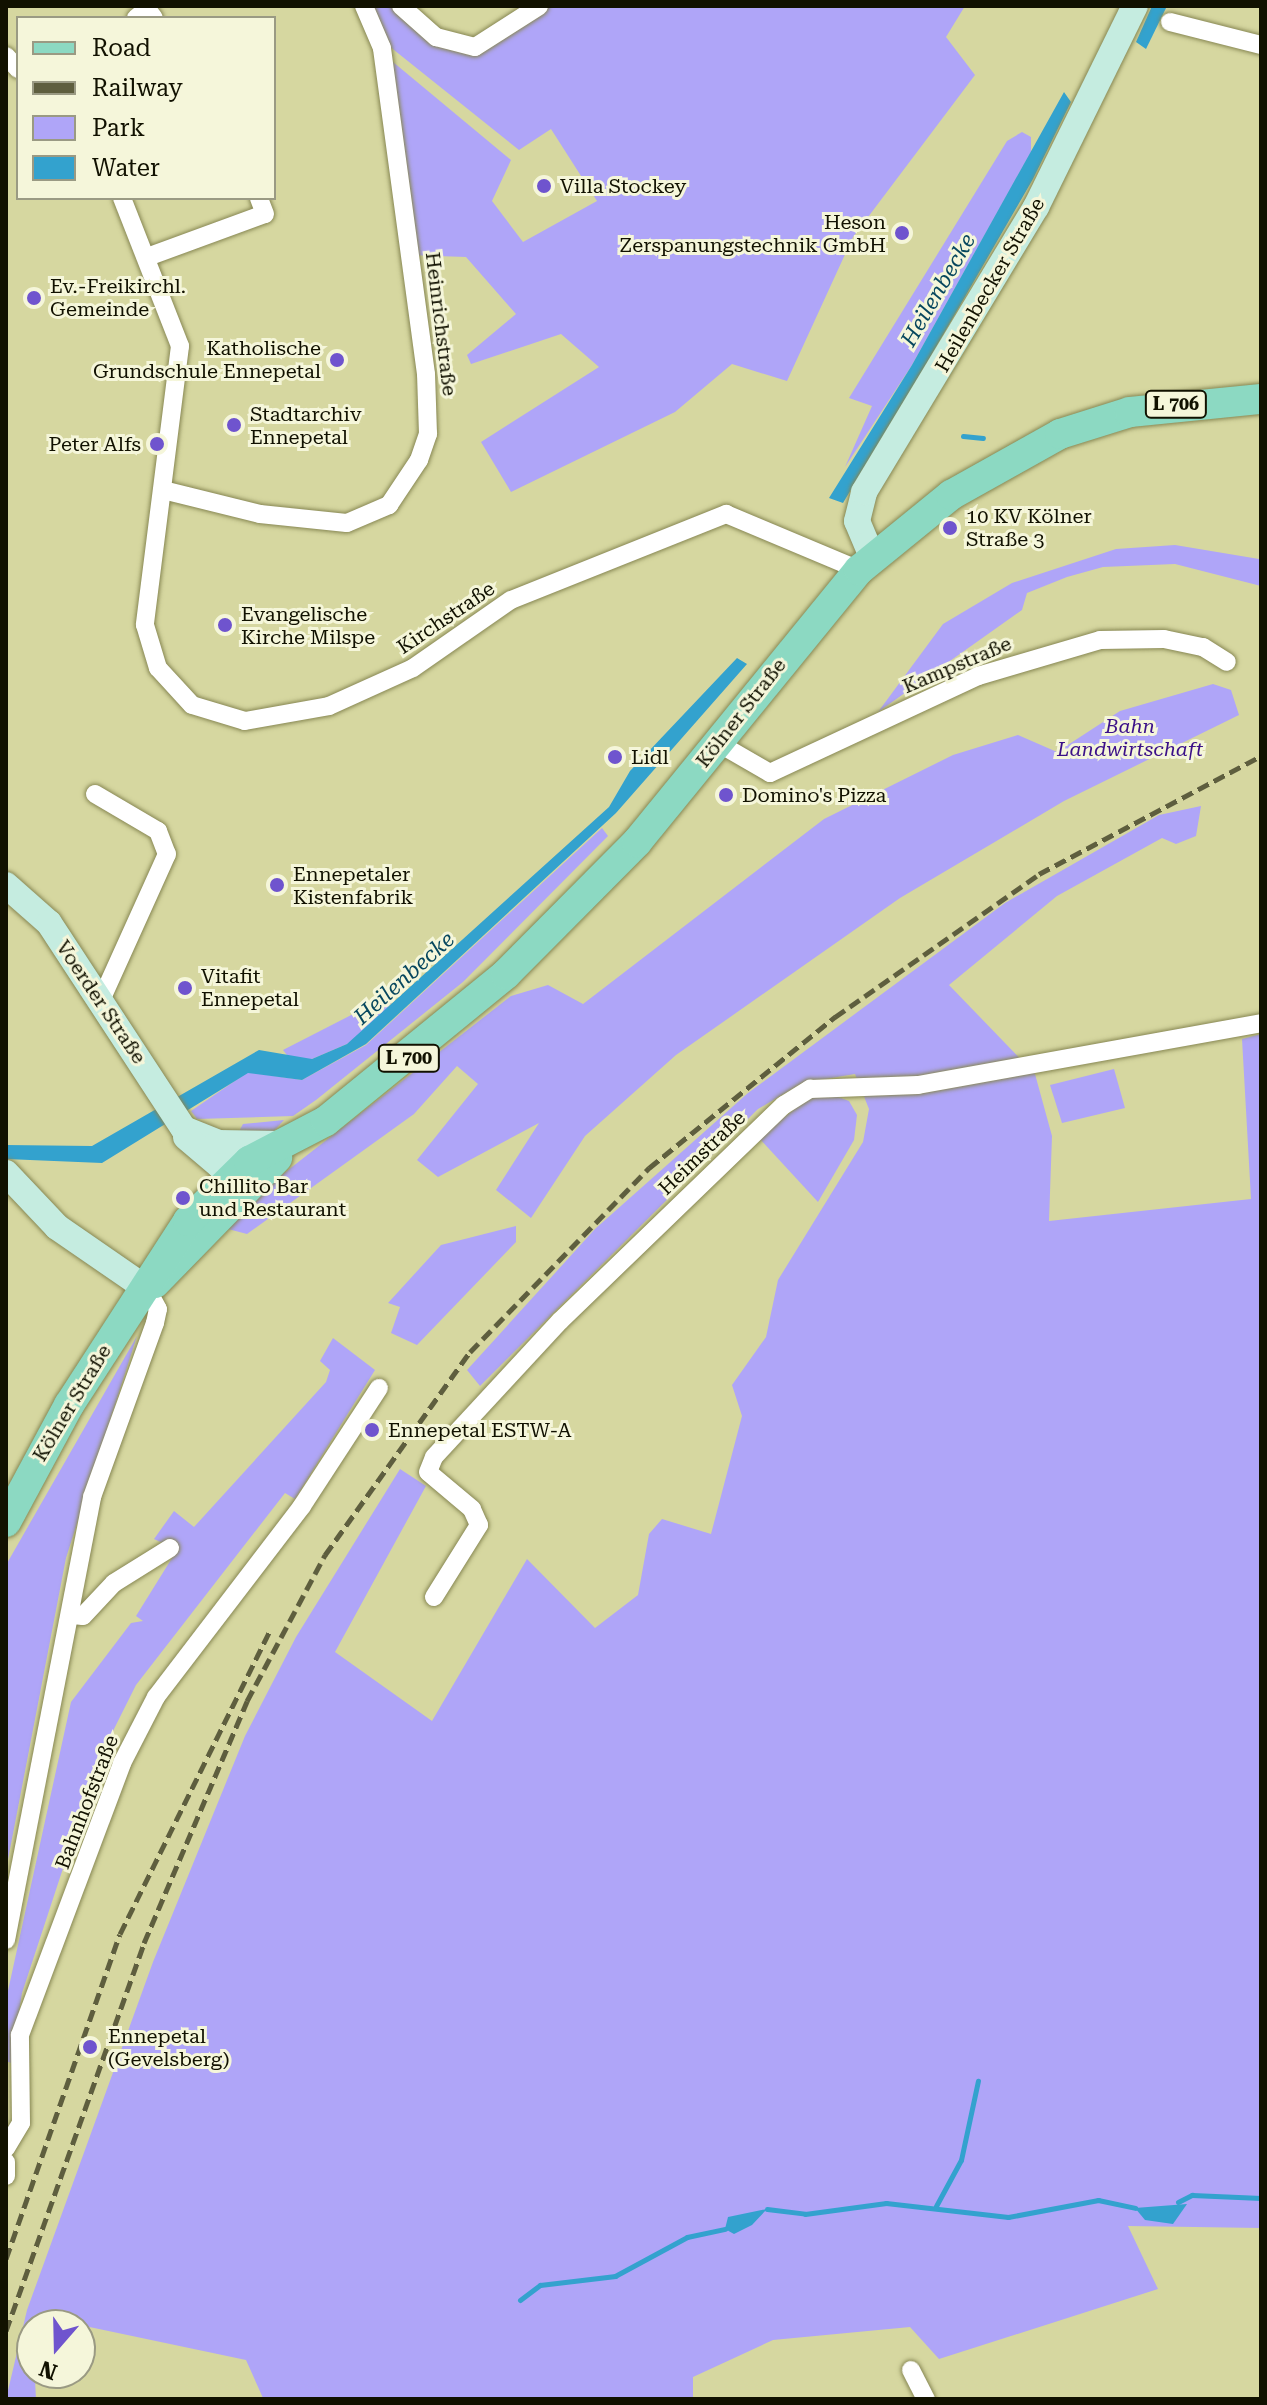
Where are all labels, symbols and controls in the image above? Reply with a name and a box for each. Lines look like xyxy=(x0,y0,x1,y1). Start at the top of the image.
legend xyxy=(16,16,276,200)
text: Road xyxy=(92,34,151,62)
text: Railway xyxy=(92,74,183,102)
text: Park xyxy=(92,114,145,142)
text: Water xyxy=(92,154,160,182)
place label: Villa Stockey xyxy=(560,174,686,198)
marker: Villa Stockey xyxy=(535,177,553,195)
street label: Heilenbecker Straße xyxy=(930,194,1050,376)
place label: Heson Zerspanungstechnik GmbH xyxy=(620,210,886,257)
marker: Heson Zerspanungstechnik GmbH xyxy=(893,224,911,242)
water label: Heilenbecke xyxy=(895,229,981,351)
street label: Heinrichstraße xyxy=(420,251,462,397)
place label: Ev.-Freikirchl. Gemeinde xyxy=(50,274,186,321)
marker: Ev.-Freikirchl. Gemeinde xyxy=(25,289,43,307)
place label: Katholische Grundschule Ennepetal xyxy=(93,336,321,383)
marker: Katholische Grundschule Ennepetal xyxy=(328,351,346,369)
road number: L 706 xyxy=(1144,390,1208,418)
place label: Stadtarchiv Ennepetal xyxy=(250,402,361,449)
marker: Stadtarchiv Ennepetal xyxy=(225,416,243,434)
place label: Peter Alfs xyxy=(49,432,141,456)
marker: Peter Alfs xyxy=(148,435,166,453)
place label: 10 KV Kölner Straße 3 xyxy=(966,504,1092,551)
marker: 10 KV Kölner Straße 3 xyxy=(941,519,959,537)
street label: Kirchstraße xyxy=(393,577,499,659)
place label: Evangelische Kirche Milspe xyxy=(241,602,375,649)
marker: Evangelische Kirche Milspe xyxy=(216,616,234,634)
street label: Kampstraße xyxy=(899,631,1015,699)
street label: Kölner Straße xyxy=(691,654,791,772)
park label: Bahn Landwirtschaft xyxy=(1057,714,1203,761)
place label: Lidl xyxy=(631,745,669,769)
marker: Lidl xyxy=(606,748,624,766)
place label: Domino's Pizza xyxy=(742,783,886,807)
marker: Domino's Pizza xyxy=(717,786,735,804)
place label: Ennepetaler Kistenfabrik xyxy=(293,862,413,909)
marker: Ennepetaler Kistenfabrik xyxy=(268,876,286,894)
water label: Heilenbecke xyxy=(348,926,460,1030)
street label: Voerder Straße xyxy=(51,936,151,1068)
place label: Vitafit Ennepetal xyxy=(201,964,299,1011)
marker: Vitafit Ennepetal xyxy=(176,979,194,997)
road number: L 700 xyxy=(377,1044,441,1072)
street label: Heimstraße xyxy=(654,1106,750,1200)
place label: Chillito Bar und Restaurant xyxy=(199,1174,346,1221)
marker: Chillito Bar und Restaurant xyxy=(174,1189,192,1207)
street label: Kölner Straße xyxy=(28,1340,116,1466)
place label: Ennepetal ESTW-A xyxy=(388,1418,571,1442)
marker: Ennepetal ESTW-A xyxy=(363,1421,381,1439)
street label: Bahnhofstraße xyxy=(50,1732,124,1872)
place label: Ennepetal (Gevelsberg) xyxy=(108,2024,230,2071)
marker: Ennepetal (Gevelsberg) xyxy=(79,2036,101,2058)
north arrow xyxy=(16,2309,96,2389)
text: N xyxy=(36,2356,61,2385)

